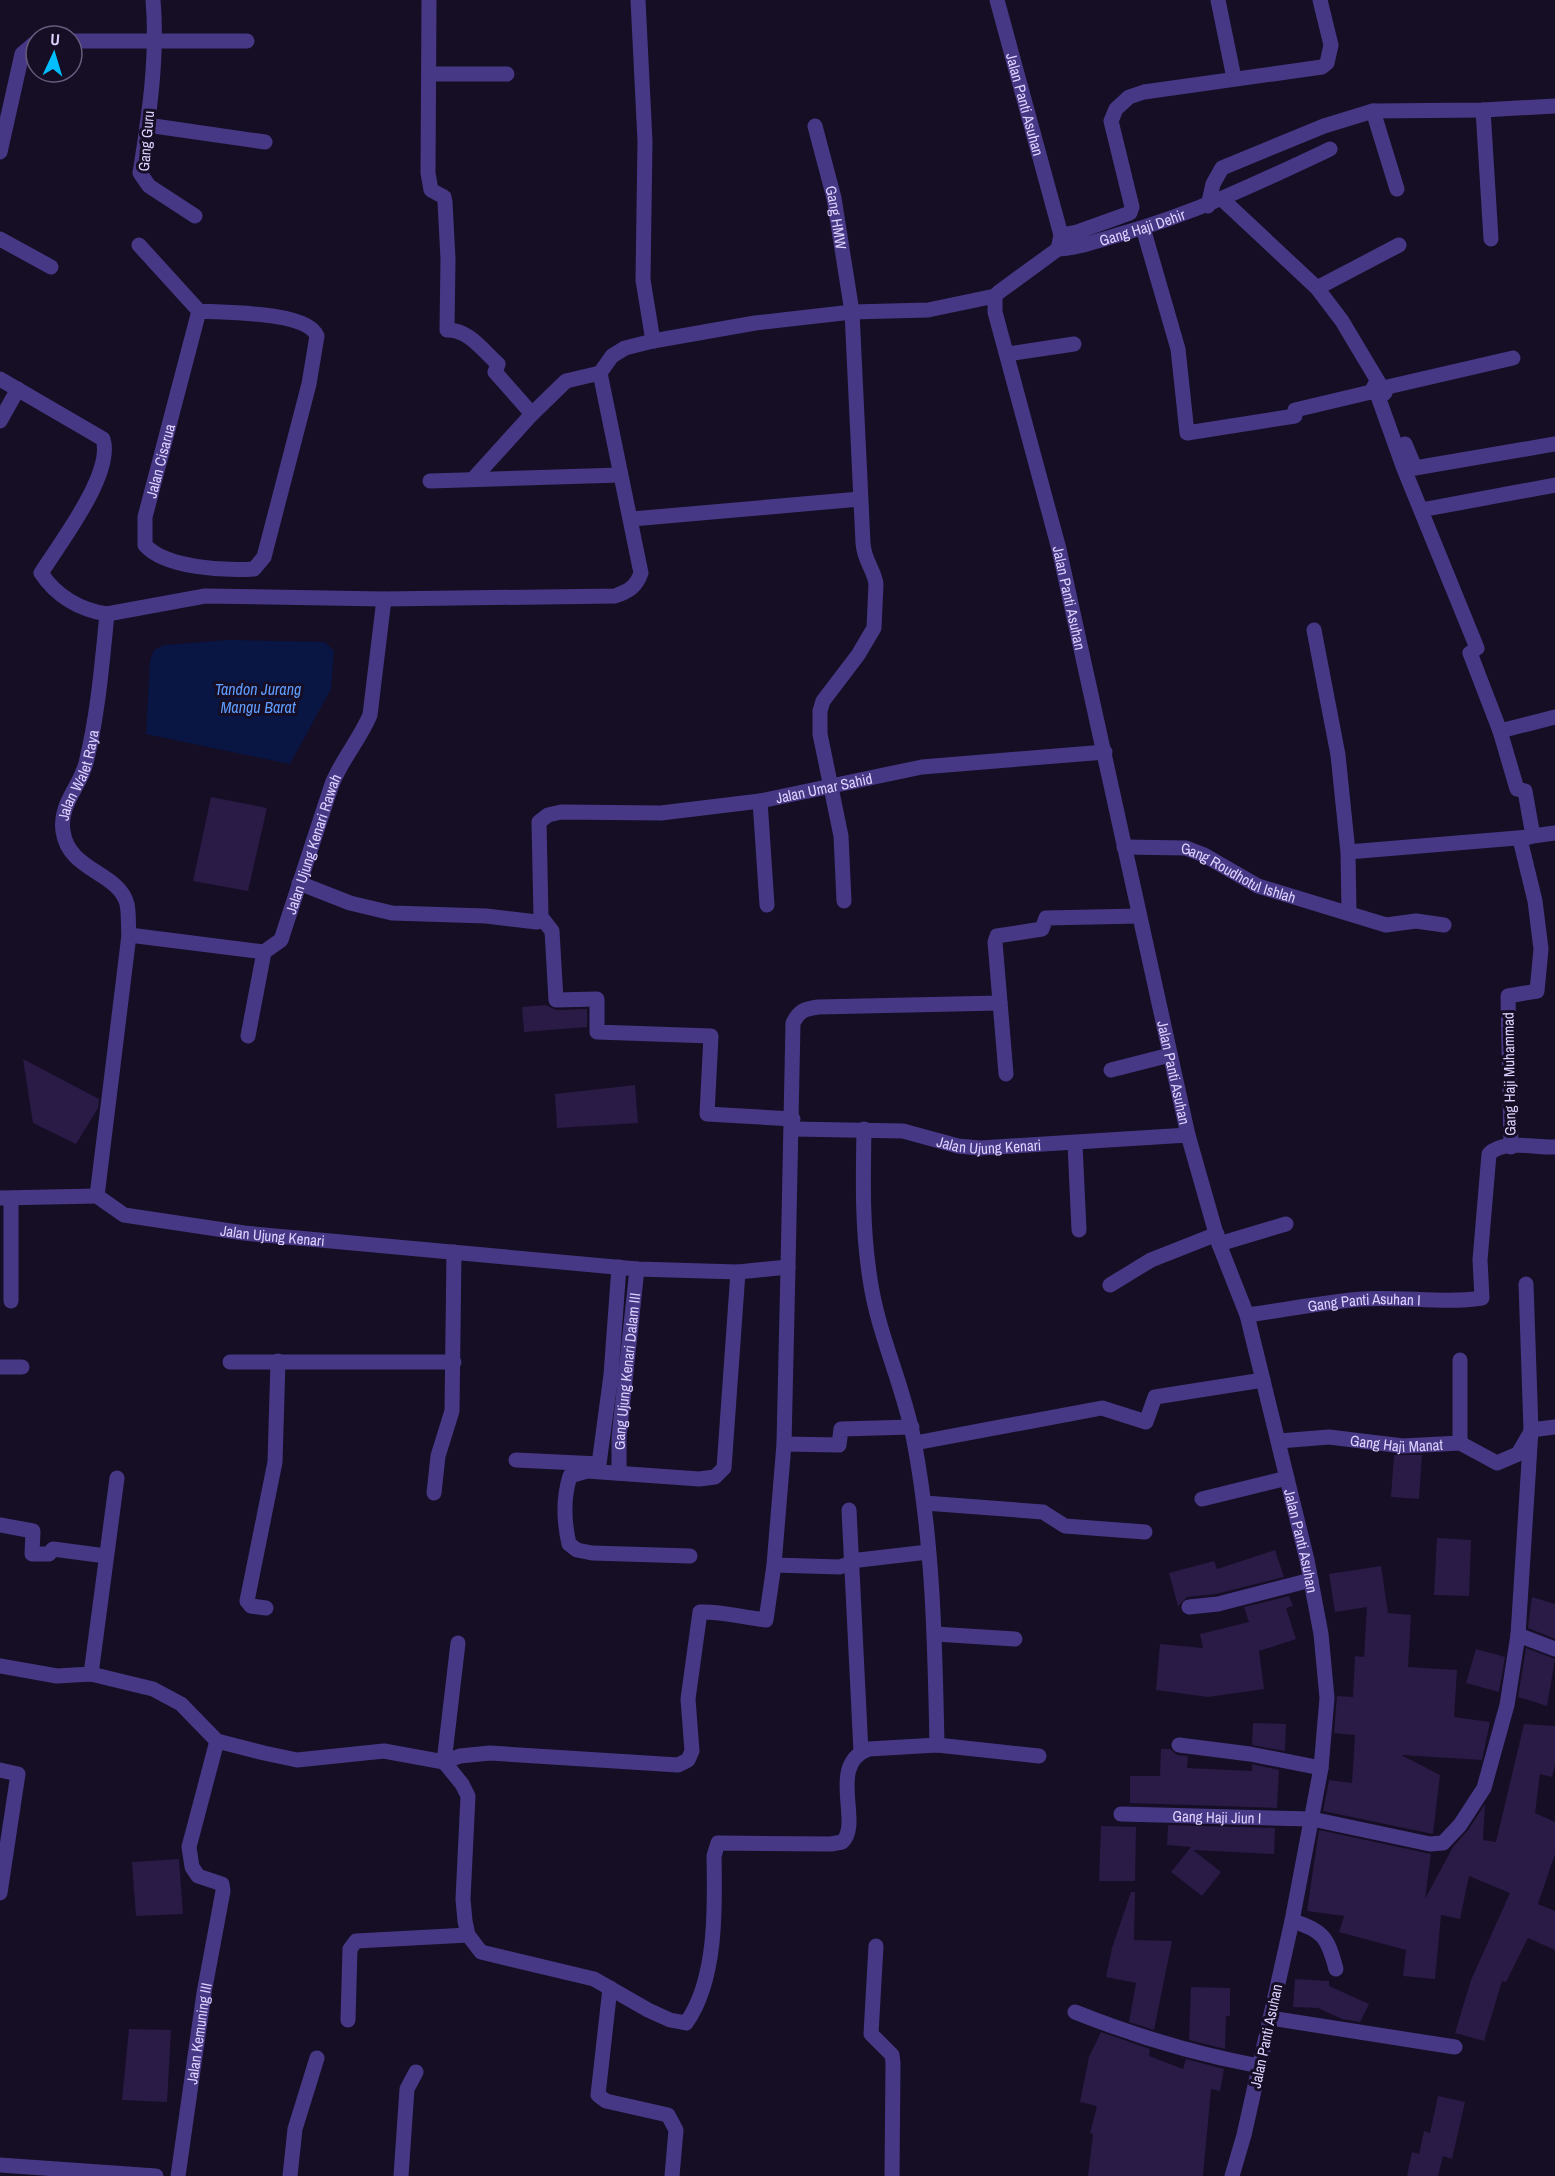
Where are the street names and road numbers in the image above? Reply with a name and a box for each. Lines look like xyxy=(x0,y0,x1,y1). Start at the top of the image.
street label: Jalan Panti Asuhan xyxy=(1001,50,1049,158)
street label: Gang Guru xyxy=(133,110,159,172)
street label: Gang HMW xyxy=(821,183,852,251)
street label: Gang Haji Dehir xyxy=(1096,203,1188,251)
street label: Jalan Cisarua xyxy=(140,421,180,500)
street label: Jalan Panti Asuhan xyxy=(1048,544,1091,652)
street label: Jalan Walet Raya xyxy=(52,728,103,822)
street label: Jalan Umar Sahid xyxy=(773,767,874,808)
street label: Jalan Ujung Kenari Rawah xyxy=(280,770,346,917)
street label: Gang Roudhotul Ishlah xyxy=(1181,837,1299,908)
street label: Gang Haji Muhammad xyxy=(1497,1012,1521,1136)
street label: Jalan Panti Asuhan xyxy=(1153,1018,1196,1127)
street label: Jalan Ujung Kenari xyxy=(935,1130,1042,1159)
street label: Jalan Ujung Kenari xyxy=(219,1219,326,1251)
street label: Gang Panti Asuhan I xyxy=(1306,1288,1421,1316)
street label: Gang Ujung Kenari Dalam III xyxy=(609,1292,645,1450)
street label: Gang Haji Manat xyxy=(1349,1429,1444,1457)
street label: Jalan Panti Asuhan xyxy=(1279,1487,1323,1594)
street label: Gang Haji Jiun I xyxy=(1172,1805,1262,1828)
street label: Jalan Kemuning III xyxy=(181,1981,216,2086)
street label: Jalan Panti Asuhan xyxy=(1245,1982,1287,2090)

